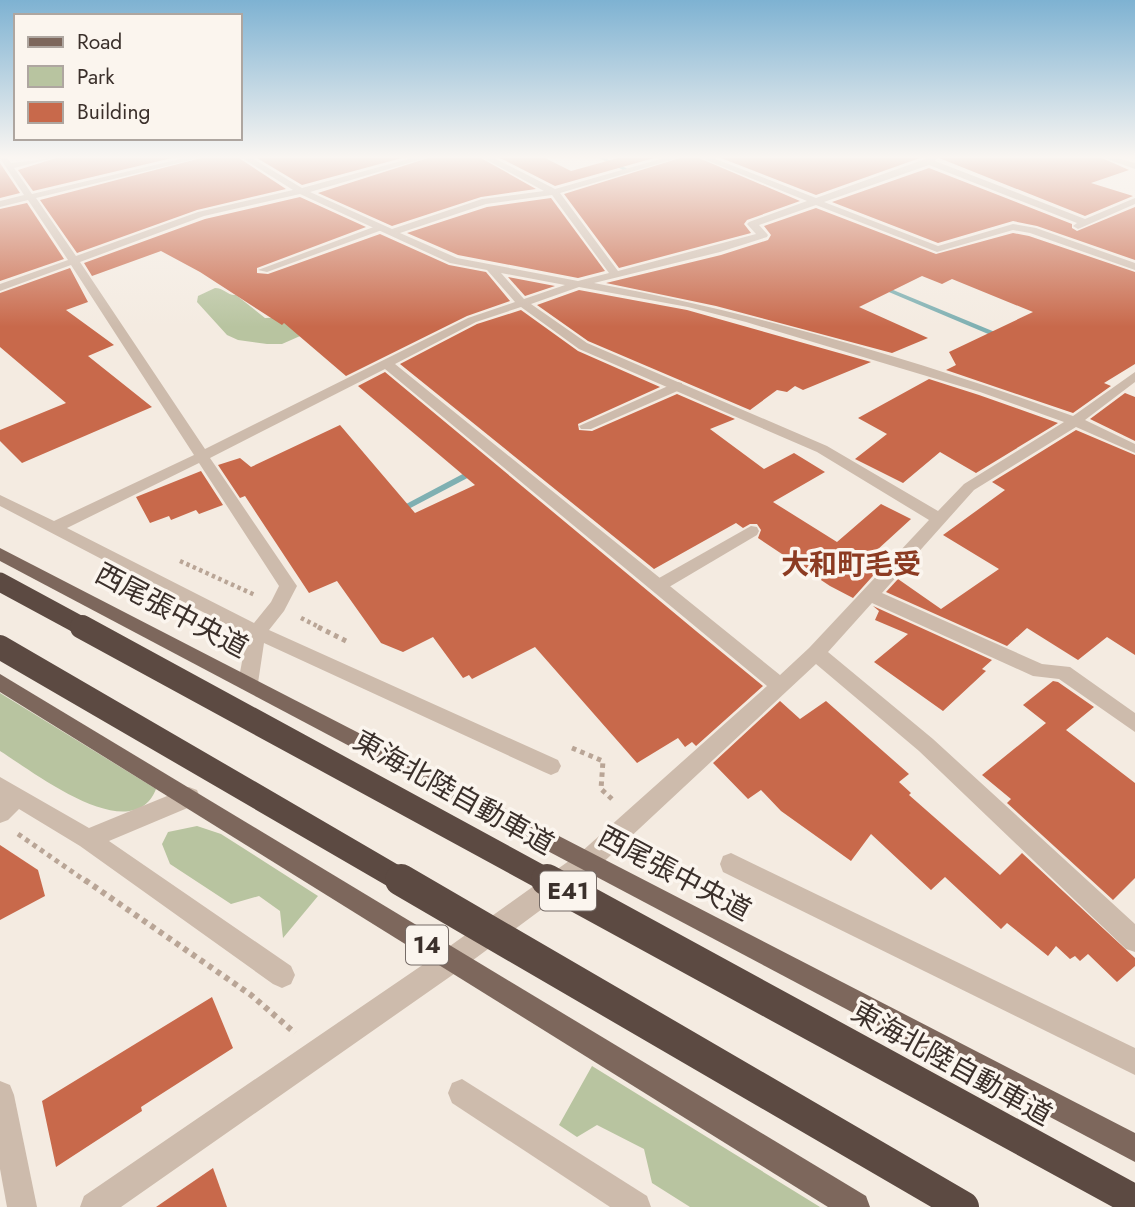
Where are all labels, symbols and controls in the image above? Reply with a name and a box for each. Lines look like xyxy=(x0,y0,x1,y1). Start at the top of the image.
legend xyxy=(14,14,242,140)
text: Road xyxy=(77,27,122,57)
text: Park xyxy=(77,62,115,92)
text: Building xyxy=(77,97,150,127)
district label: 大和町毛受 xyxy=(781,544,921,585)
street label: 西尾張中央道 xyxy=(88,553,256,668)
street label: 東海北陸自動車道 xyxy=(346,720,562,865)
street label: 西尾張中央道 xyxy=(591,816,759,931)
road number: E41 xyxy=(540,872,596,911)
road number: 14 xyxy=(406,926,448,964)
street label: 東海北陸自動車道 xyxy=(844,991,1060,1136)

